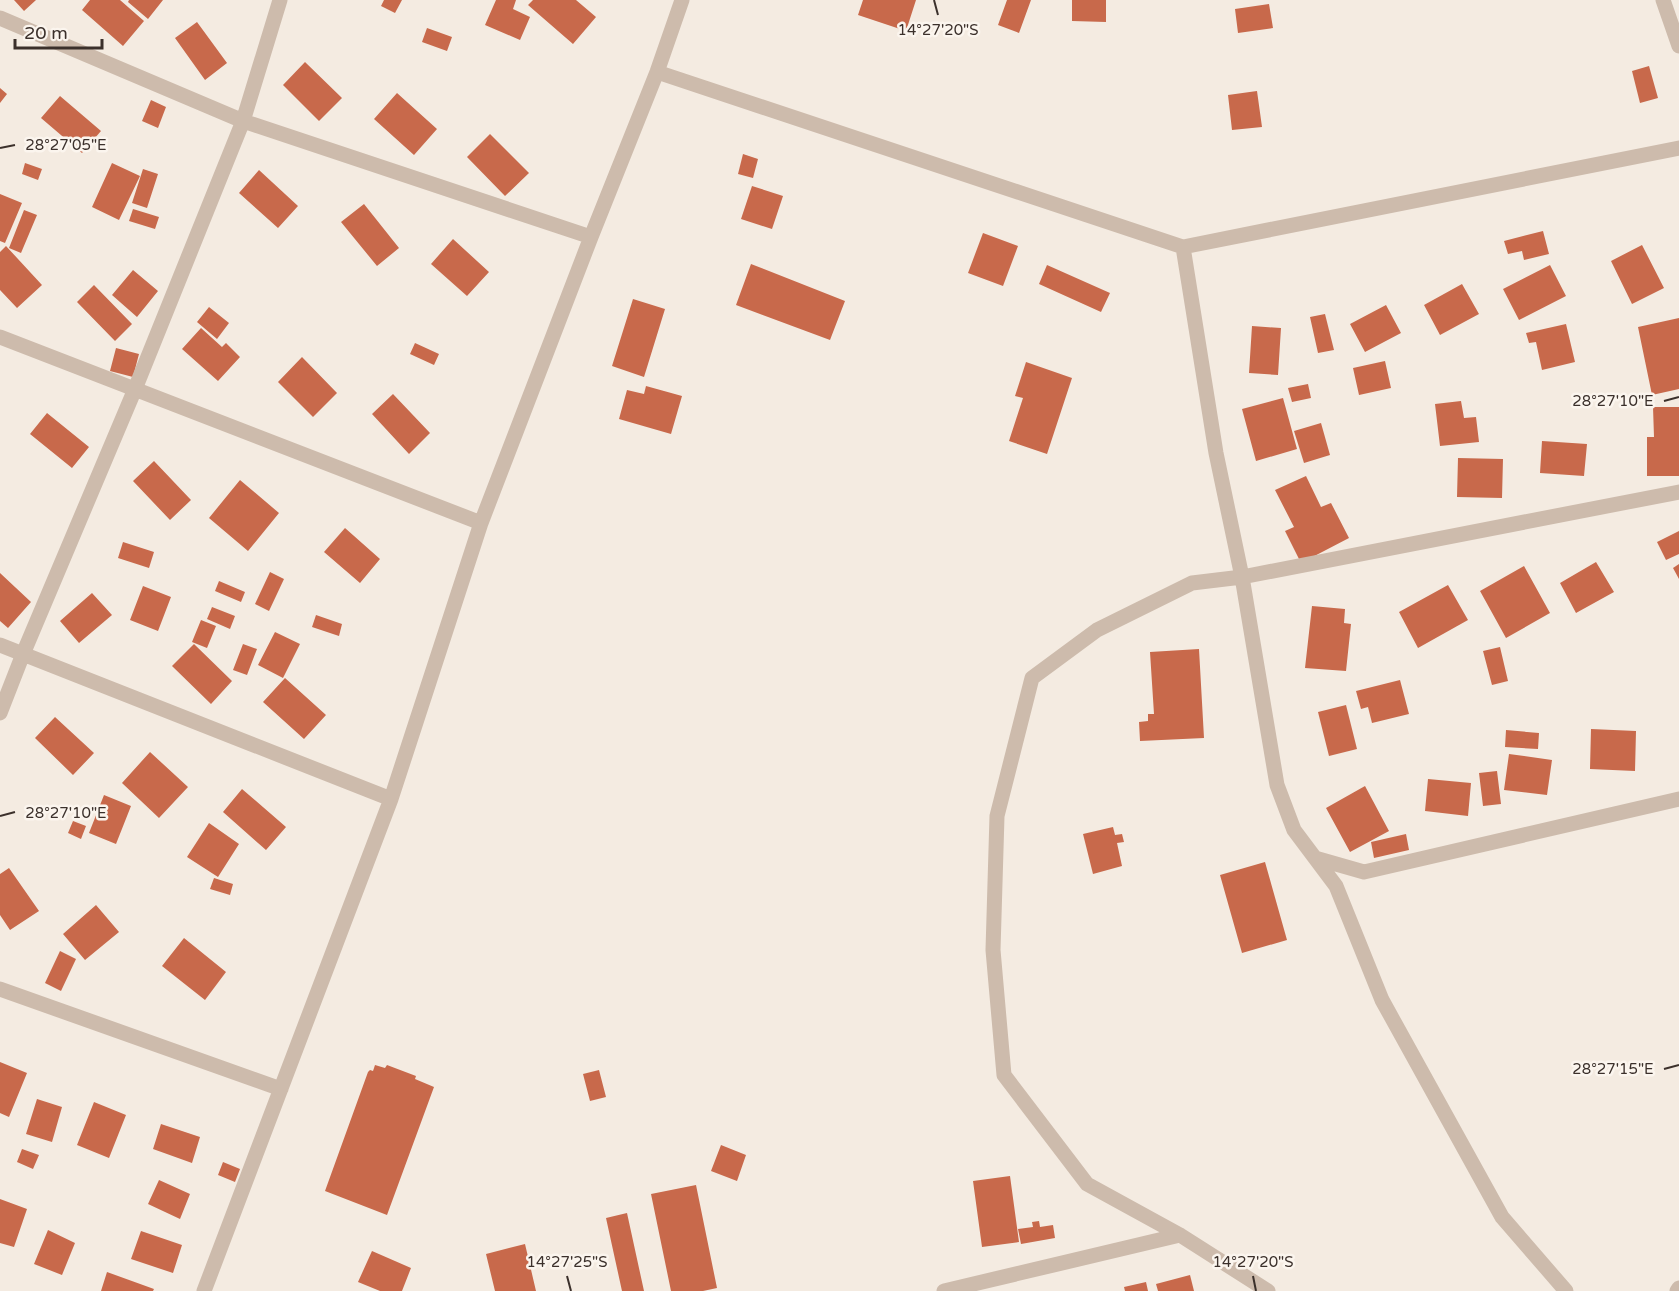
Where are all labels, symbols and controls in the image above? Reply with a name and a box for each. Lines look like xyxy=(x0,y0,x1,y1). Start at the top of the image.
scale bar xyxy=(15,12,102,50)
text: 14°27'20"S xyxy=(898,21,978,39)
text: 20 m xyxy=(24,22,68,44)
text: 28°27'05"E xyxy=(25,136,107,154)
text: 28°27'10"E xyxy=(1572,392,1654,410)
text: 28°27'10"E xyxy=(25,804,107,822)
text: 28°27'15"E xyxy=(1572,1060,1654,1078)
text: 14°27'25"S xyxy=(527,1253,607,1271)
text: 14°27'20"S xyxy=(1213,1253,1293,1271)

